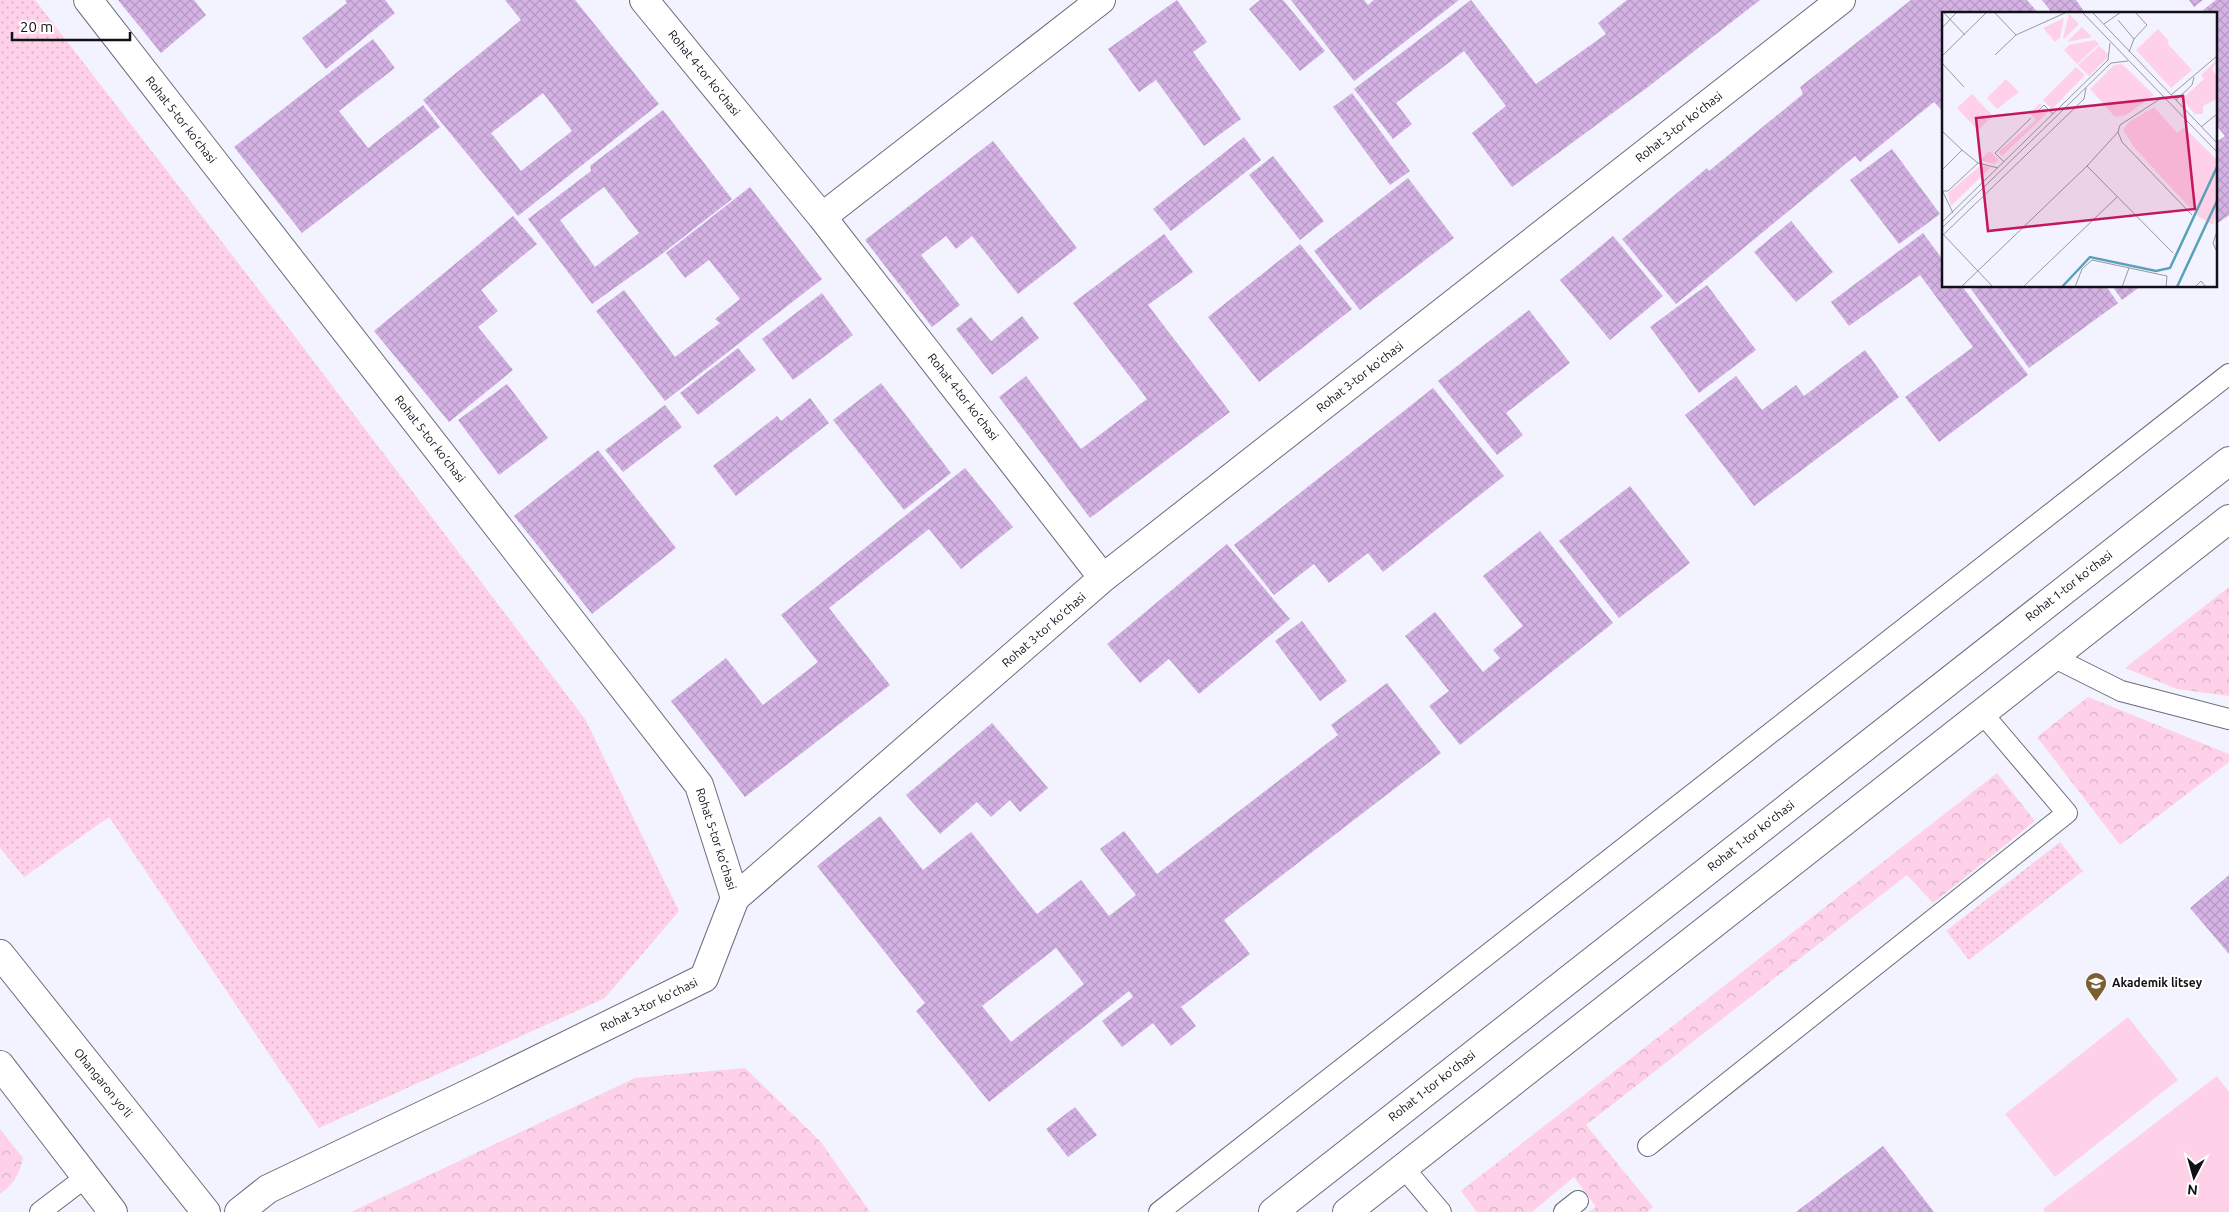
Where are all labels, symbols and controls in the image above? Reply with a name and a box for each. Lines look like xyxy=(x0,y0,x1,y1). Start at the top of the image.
scale bar xyxy=(12,10,130,42)
inset map xyxy=(1942,12,2216,288)
text: 20 m xyxy=(20,18,53,35)
street label: Rohat 4-tor ko‘chasi xyxy=(666,27,743,118)
street label: Rohat 5-tor ko‘chasi xyxy=(144,74,219,166)
street label: Rohat 3-tor ko‘chasi xyxy=(1633,89,1725,164)
street label: Rohat 3-tor ko‘chasi xyxy=(1314,339,1406,414)
street label: Rohat 4-tor ko‘chasi xyxy=(926,351,1001,443)
street label: Rohat 5-tor ko‘chasi xyxy=(393,393,468,485)
street label: Rohat 1-tor koʻchasi xyxy=(2023,548,2115,623)
street label: Rohat 3-tor ko‘chasi xyxy=(999,590,1088,669)
street label: Rohat 5-tor ko‘chasi xyxy=(694,786,739,891)
street label: Rohat 1-tor koʻchasi xyxy=(1705,798,1797,873)
school or university icon: Akademik litsey xyxy=(2084,971,2108,1002)
street label: Rohat 3-tor ko‘chasi xyxy=(598,975,699,1034)
place label: Akademik litsey xyxy=(2112,976,2203,989)
street label: Ohangaron yoʻli xyxy=(72,1046,135,1120)
street label: Rohat 1-tor koʻchasi xyxy=(1386,1048,1478,1123)
north arrow xyxy=(2169,1152,2219,1202)
text: N xyxy=(2187,1181,2199,1198)

